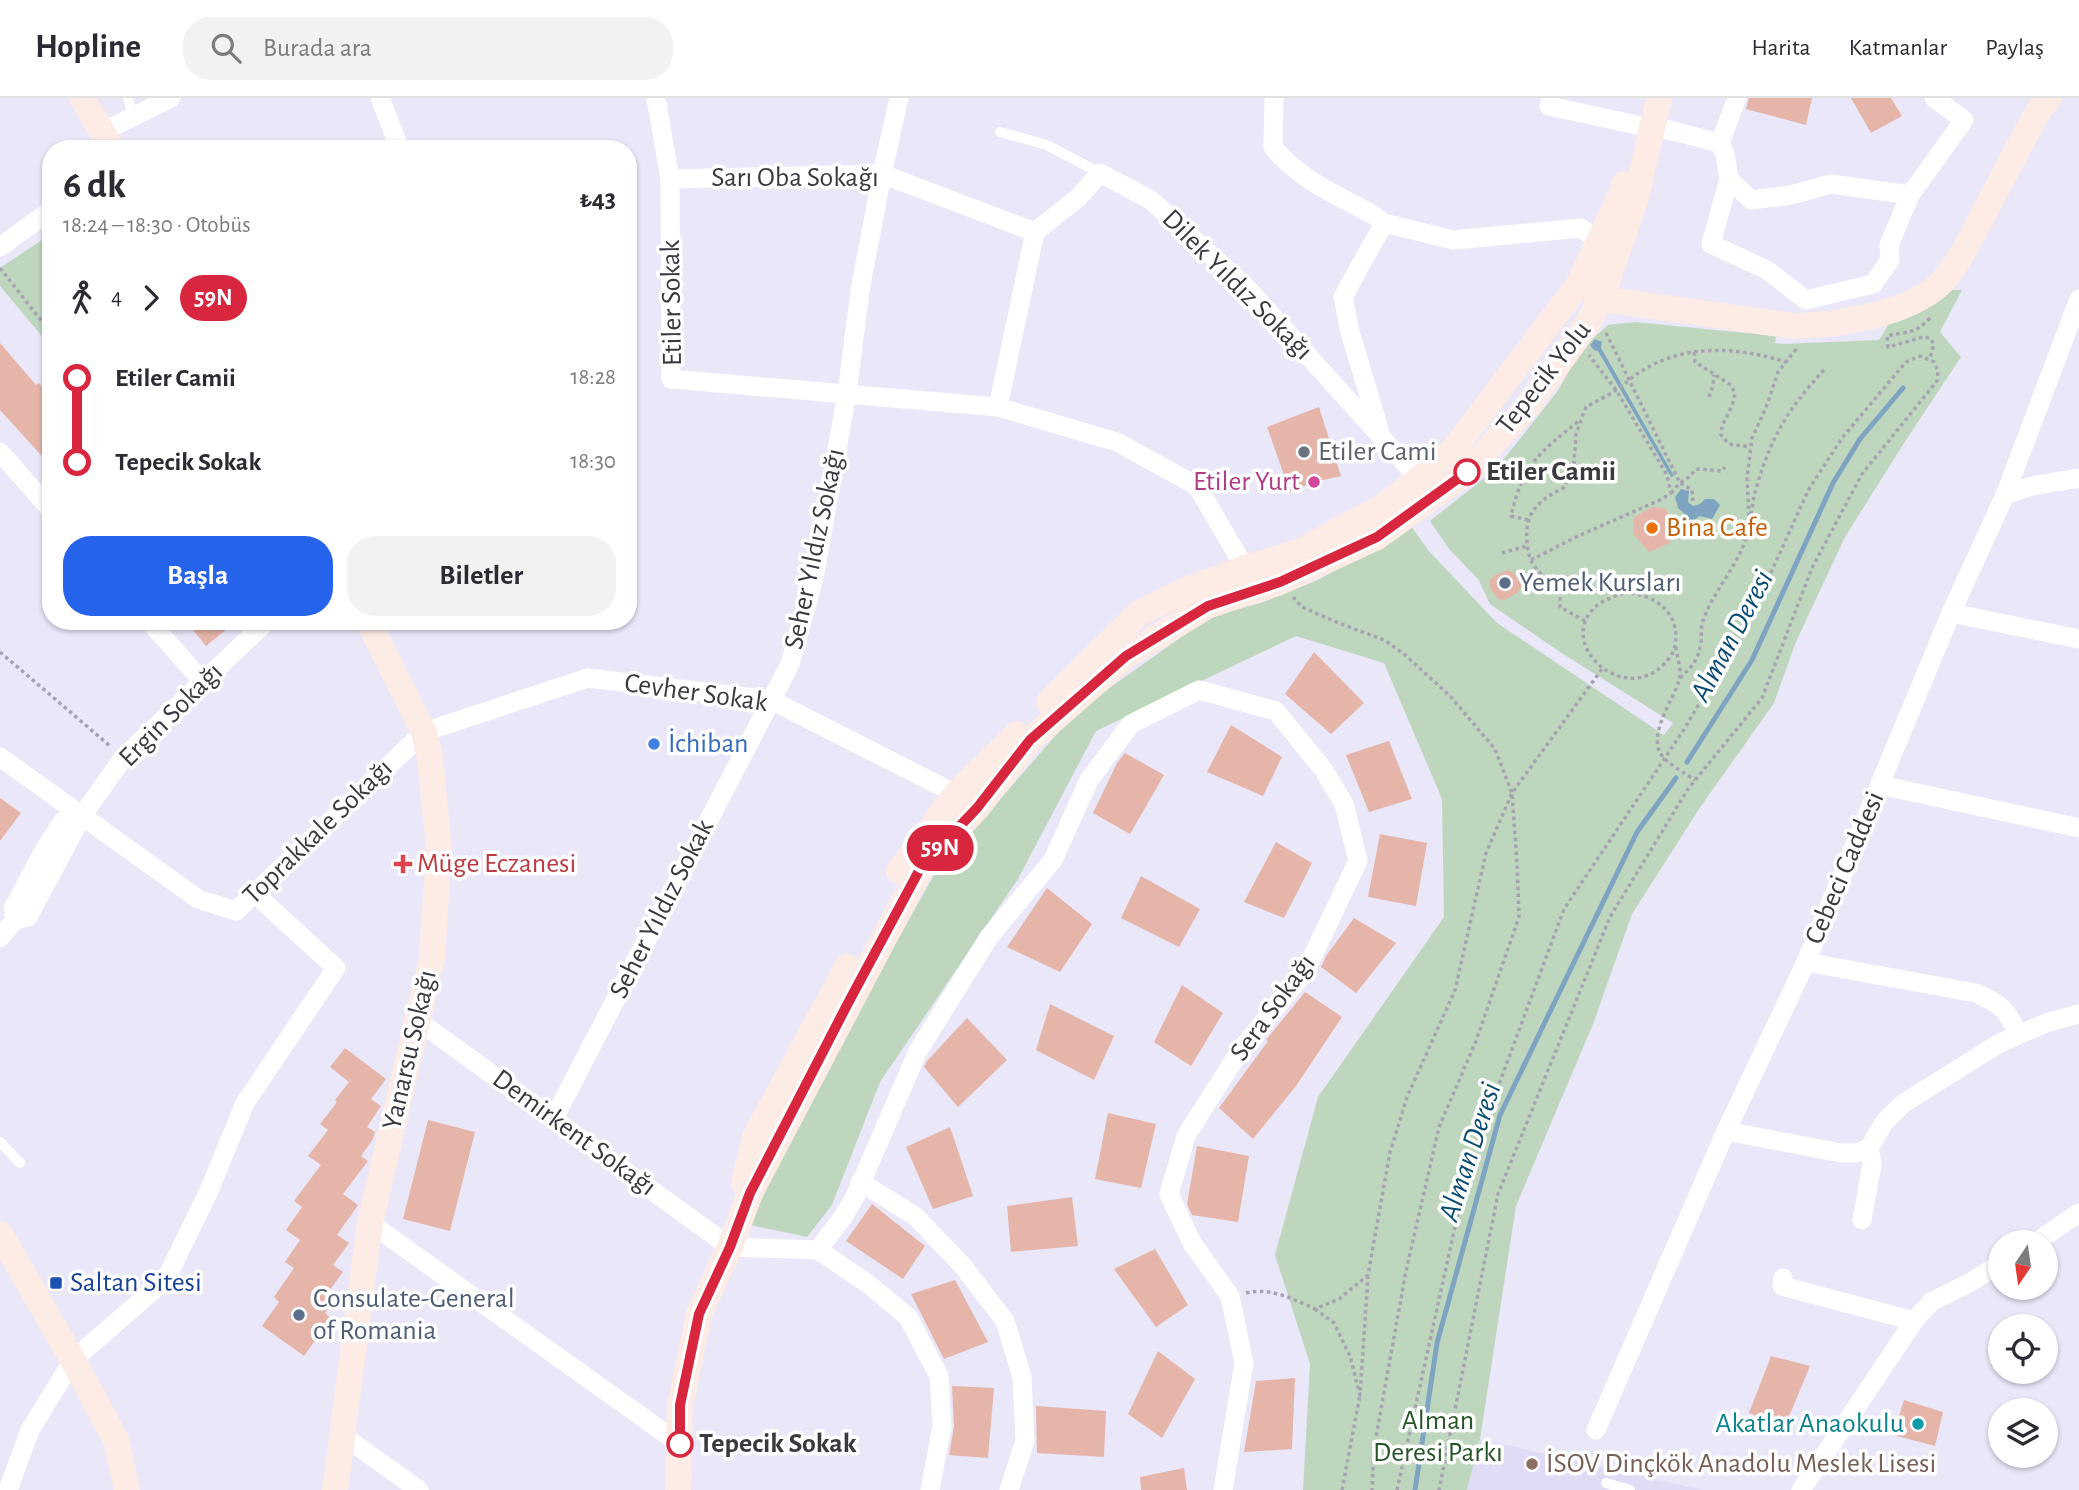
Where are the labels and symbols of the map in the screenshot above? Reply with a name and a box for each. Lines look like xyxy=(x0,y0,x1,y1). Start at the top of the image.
street label: Sarı Oba Sokağı xyxy=(711,164,879,192)
street label: Dilek Yıldız Sokağı xyxy=(1156,204,1318,366)
street label: Etiler Sokak xyxy=(657,239,687,366)
street label: Tepecik Yolu xyxy=(1491,316,1597,440)
place label: Etiler Cami xyxy=(1318,438,1437,466)
marker: Etiler Cami xyxy=(1296,444,1312,460)
street label: Seher Yıldız Sokağı xyxy=(780,446,850,652)
place label: Etiler Camii xyxy=(1486,458,1616,486)
marker: Etiler Camii xyxy=(1454,459,1480,485)
place label: Etiler Yurt xyxy=(1193,468,1300,496)
marker: Etiler Yurt xyxy=(1306,474,1322,490)
place label: Bina Cafe xyxy=(1666,514,1768,542)
marker: Bina Cafe xyxy=(1644,520,1660,536)
water label: Alman Deresi xyxy=(1685,566,1779,707)
place label: Yemek Kursları xyxy=(1519,569,1681,597)
marker: Yemek Kursları xyxy=(1497,575,1513,591)
street label: Ergin Sokağı xyxy=(114,658,228,772)
street label: Cevher Sokak xyxy=(623,669,770,717)
place label: İchiban xyxy=(668,728,749,758)
marker: İchiban xyxy=(646,736,662,752)
street label: Toprakkale Sokağı xyxy=(238,754,398,910)
street label: Cebeci Caddesi xyxy=(1800,788,1890,948)
street label: Seher Yıldız Sokak xyxy=(605,815,719,1003)
line badge: 59N xyxy=(900,825,980,871)
place label: Müge Eczanesi xyxy=(417,850,576,878)
marker: Müge Eczanesi xyxy=(395,856,411,872)
street label: Sera Sokağı xyxy=(1225,950,1321,1066)
street label: Yanarsu Sokağı xyxy=(378,967,442,1133)
street label: Demirkent Sokağı xyxy=(487,1065,661,1201)
water label: Alman Deresi xyxy=(1433,1079,1506,1226)
north arrow xyxy=(1988,1230,2058,1300)
place label: Saltan Sitesi xyxy=(70,1269,202,1297)
marker: Saltan Sitesi xyxy=(48,1275,64,1291)
place label: Consulate-General of Romania xyxy=(313,1285,515,1345)
marker: Consulate-General of Romania xyxy=(291,1307,307,1323)
park label: Alman Deresi Parkı xyxy=(1373,1407,1503,1467)
place label: Akatlar Anaokulu xyxy=(1715,1410,1904,1438)
marker: Akatlar Anaokulu xyxy=(1910,1416,1926,1432)
place label: Tepecik Sokak xyxy=(699,1430,857,1458)
marker: Tepecik Sokak xyxy=(667,1431,693,1457)
place label: İSOV Dinçkök Anadolu Meslek Lisesi xyxy=(1546,1448,1936,1478)
marker: İSOV Dinçkök Anadolu Meslek Lisesi xyxy=(1524,1456,1540,1472)

